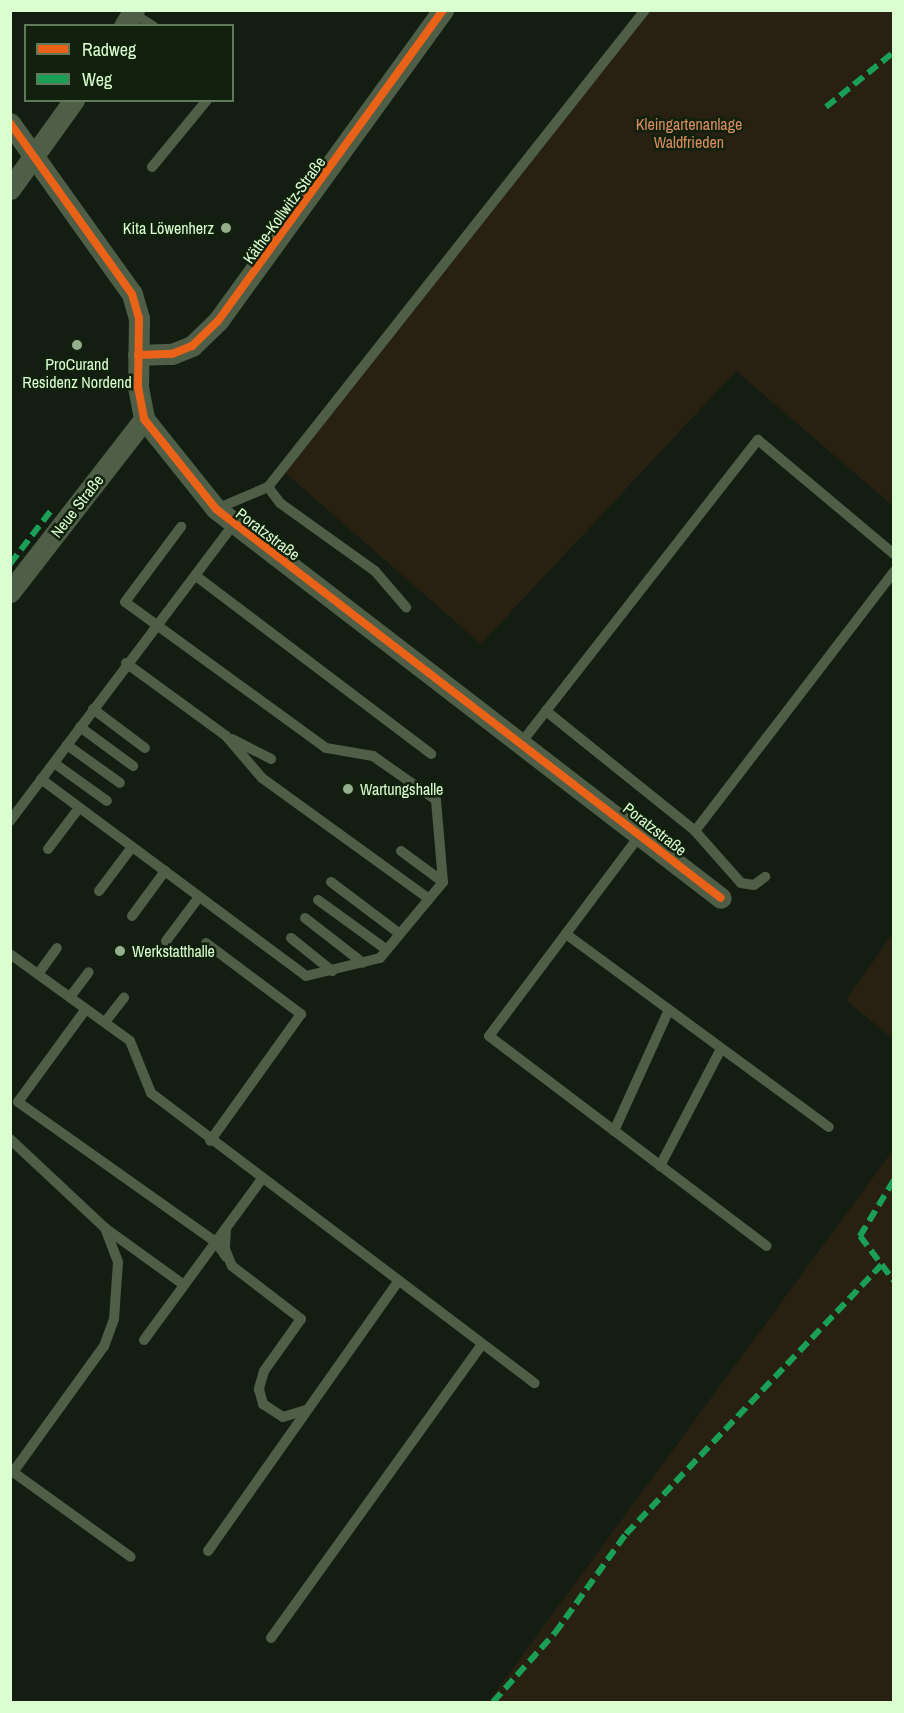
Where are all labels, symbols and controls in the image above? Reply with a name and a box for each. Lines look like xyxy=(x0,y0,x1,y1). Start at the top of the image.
legend xyxy=(24,24,234,102)
text: Radweg xyxy=(82,37,136,62)
text: Weg xyxy=(82,67,112,92)
park label: Kleingartenanlage Waldfrieden xyxy=(636,114,742,152)
street label: Käthe-Kollwitz-Straße xyxy=(239,153,329,267)
place label: Kita Löwenherz xyxy=(123,218,214,238)
marker: Kita Löwenherz xyxy=(219,221,233,235)
marker: ProCurand Residenz Nordend xyxy=(70,338,84,352)
place label: ProCurand Residenz Nordend xyxy=(22,354,132,392)
street label: Neue Straße xyxy=(47,471,107,541)
street label: Poratzstraße xyxy=(232,504,304,564)
place label: Wartungshalle xyxy=(360,779,443,799)
marker: Wartungshalle xyxy=(341,782,355,796)
street label: Poratzstraße xyxy=(619,798,691,860)
place label: Werkstatthalle xyxy=(132,941,215,961)
marker: Werkstatthalle xyxy=(113,944,127,958)

